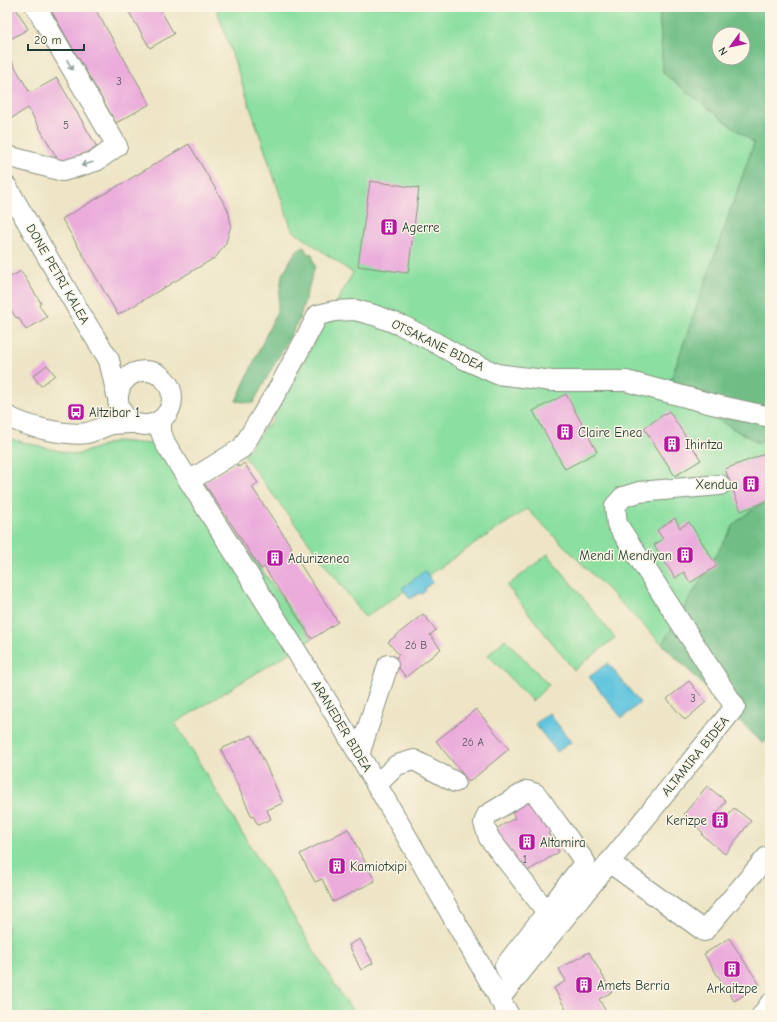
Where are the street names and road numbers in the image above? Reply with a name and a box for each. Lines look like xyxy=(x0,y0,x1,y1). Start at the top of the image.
street label: DONE PETRI KALEA xyxy=(23,221,93,327)
street label: OTSAKANE BIDEA xyxy=(389,316,487,374)
street label: ARANEDER BIDEA xyxy=(309,678,375,775)
street label: ALTAMIRA BIDEA xyxy=(658,713,732,799)

